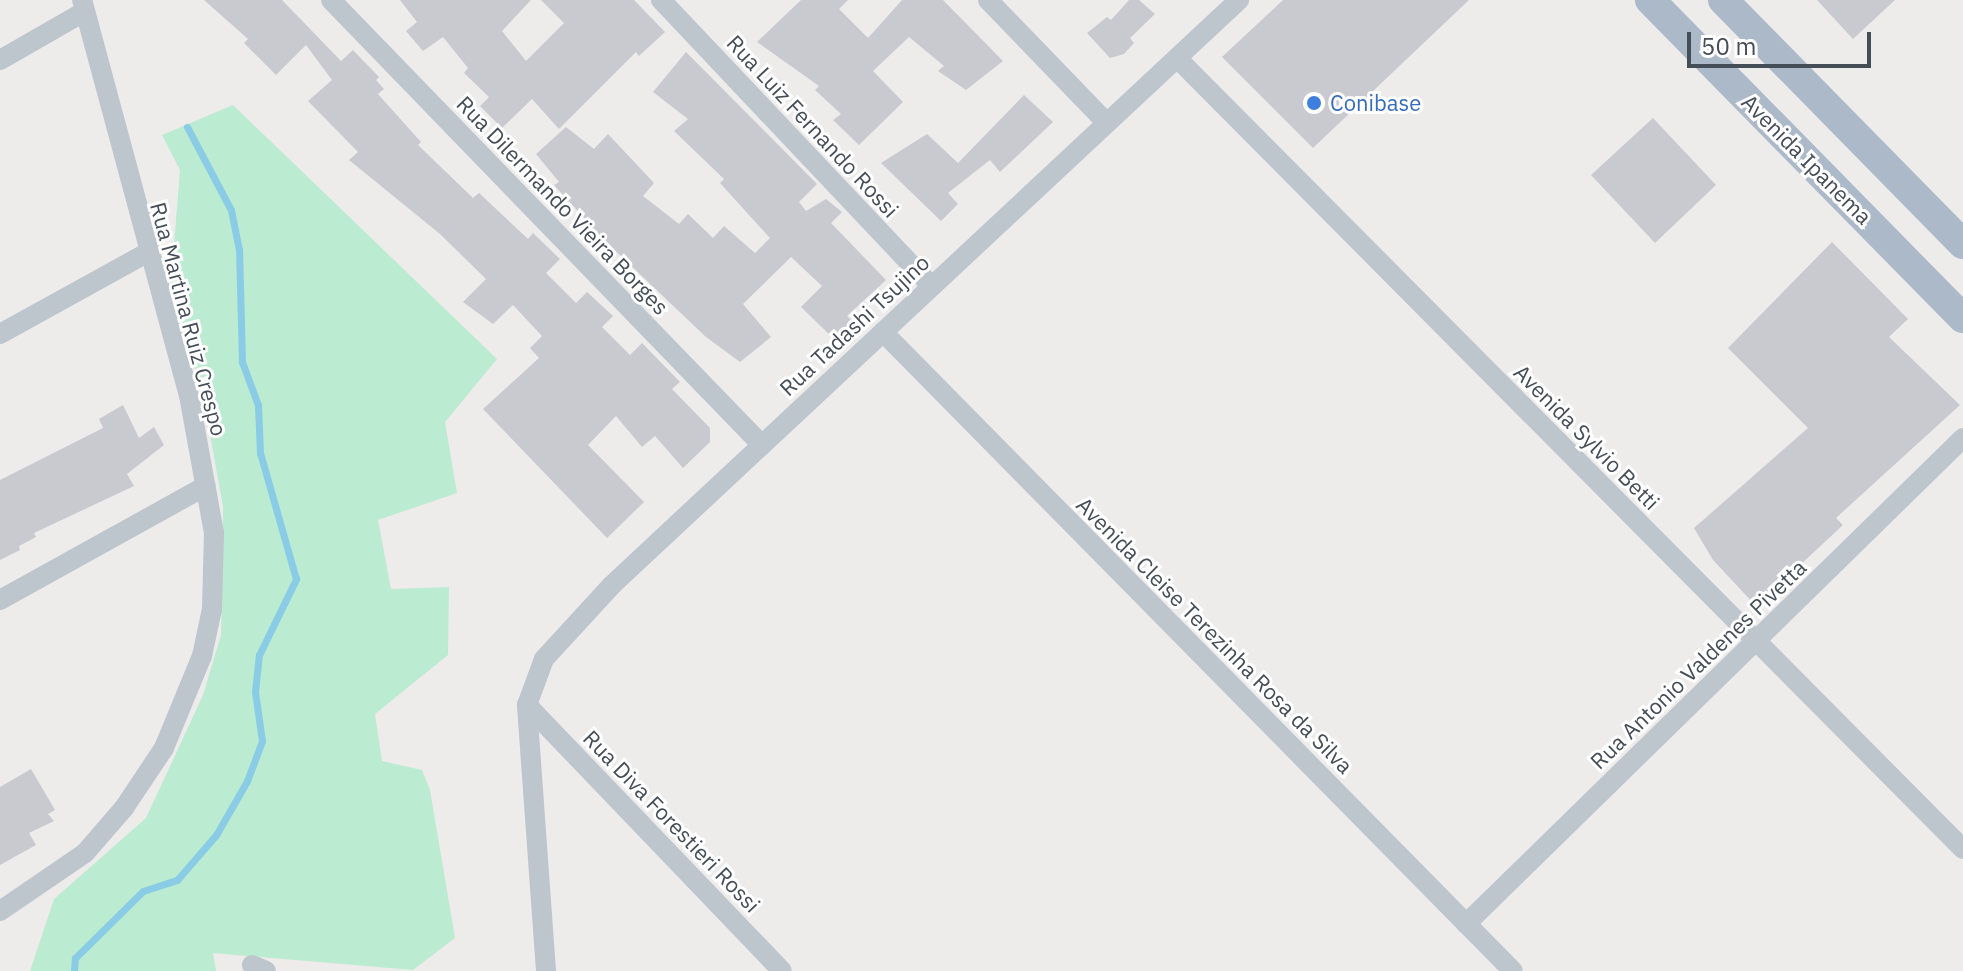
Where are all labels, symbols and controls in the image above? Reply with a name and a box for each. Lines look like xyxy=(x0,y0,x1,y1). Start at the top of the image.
scale bar xyxy=(1691,16,1875,66)
street label: Rua Luiz Fernando Rossi xyxy=(722,29,904,223)
text: 50 m xyxy=(1701,30,1756,62)
street label: Avenida Ipanema xyxy=(1737,89,1877,229)
street label: Rua Dilermando Vieira Borges xyxy=(452,90,674,320)
place label: Conibase xyxy=(1330,90,1421,116)
marker: Conibase xyxy=(1305,94,1323,112)
street label: Rua Martina Ruiz Crespo xyxy=(145,199,233,439)
street label: Rua Tadashi Tsujino xyxy=(774,249,934,401)
street label: Avenida Sylvio Betti xyxy=(1509,359,1665,515)
street label: Avenida Cleise Terezinha Rosa da Silva xyxy=(1071,491,1359,779)
street label: Rua Antonio Valdenes Pivetta xyxy=(1585,554,1811,774)
street label: Rua Diva Forestieri Rossi xyxy=(578,724,766,918)

